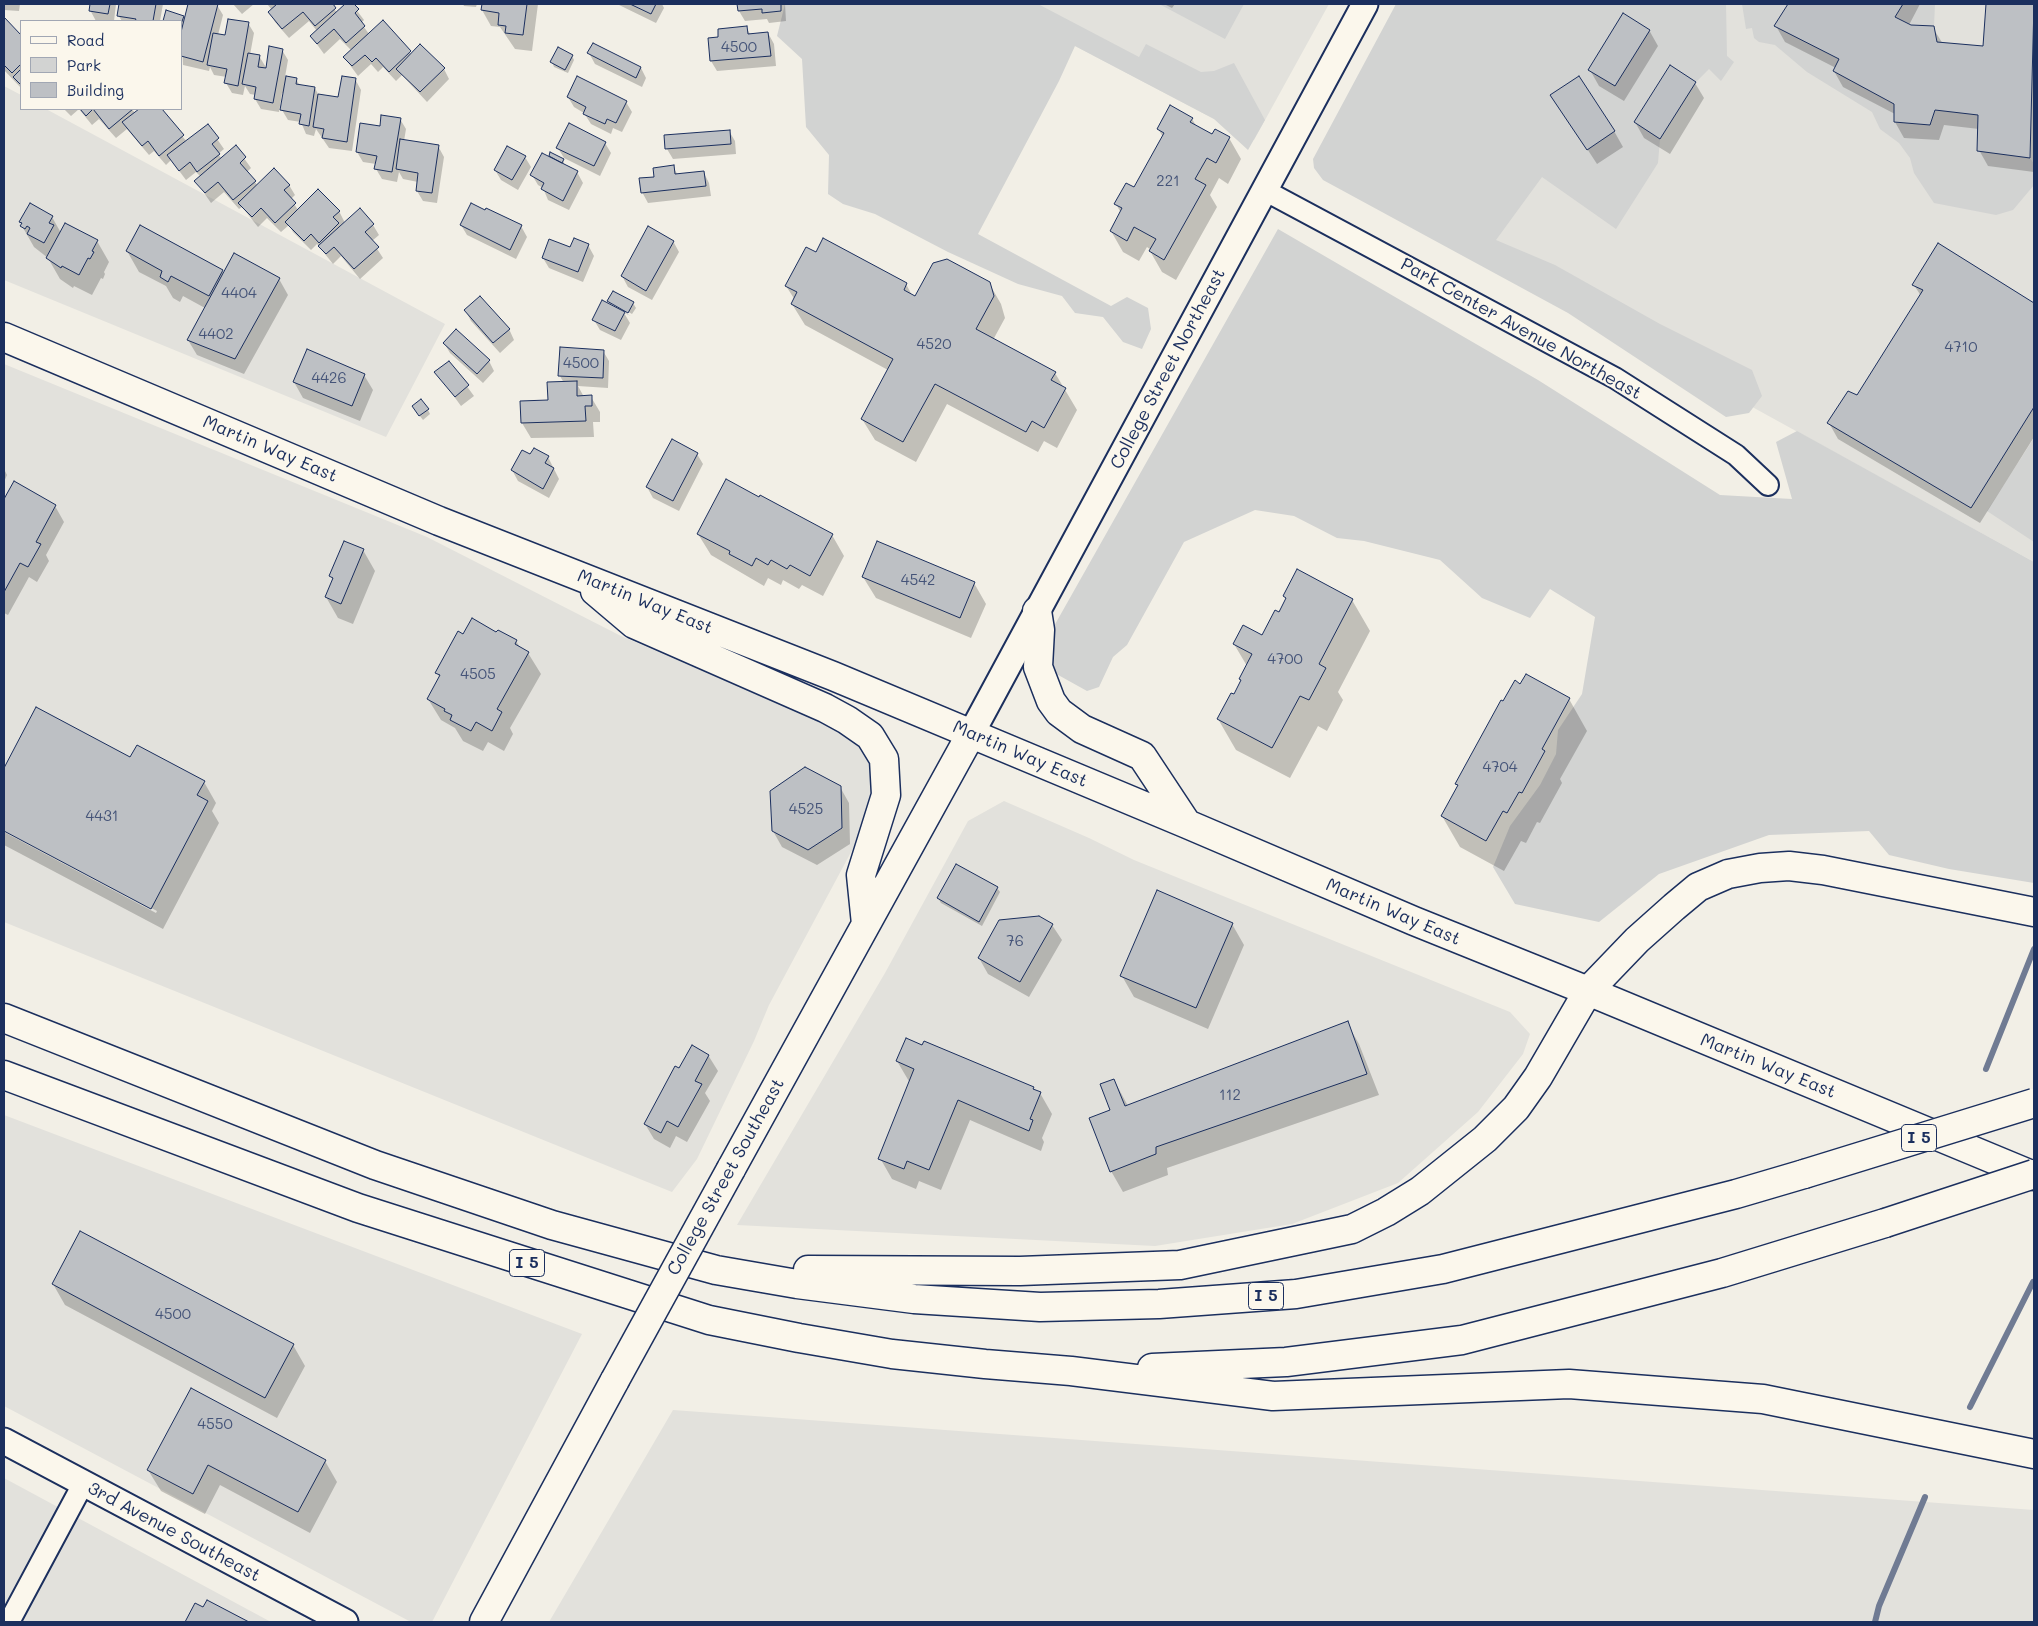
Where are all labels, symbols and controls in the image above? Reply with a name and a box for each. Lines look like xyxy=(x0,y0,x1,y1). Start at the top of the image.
legend xyxy=(20,20,182,110)
text: Road xyxy=(67,30,104,50)
house number: 4500 xyxy=(721,38,757,56)
text: Park xyxy=(67,55,101,75)
text: Building xyxy=(67,80,124,100)
house number: 221 xyxy=(1156,172,1180,190)
street label: Park Center Avenue Northeast xyxy=(1397,253,1645,405)
street label: College Street Northeast xyxy=(1106,265,1230,473)
house number: 4404 xyxy=(221,284,257,302)
house number: 4402 xyxy=(198,325,234,343)
house number: 4520 xyxy=(916,335,952,353)
house number: 4710 xyxy=(1944,338,1978,356)
house number: 4500 xyxy=(563,354,599,372)
house number: 4426 xyxy=(311,369,347,387)
street label: Martin Way East xyxy=(199,411,341,487)
street label: Martin Way East xyxy=(574,565,716,639)
house number: 4542 xyxy=(901,571,935,589)
house number: 4700 xyxy=(1267,650,1303,668)
house number: 4505 xyxy=(460,665,496,683)
street label: Martin Way East xyxy=(949,716,1091,792)
house number: 4704 xyxy=(1482,758,1518,776)
house number: 4525 xyxy=(789,800,823,818)
house number: 4431 xyxy=(85,807,119,825)
street label: Martin Way East xyxy=(1322,874,1464,950)
house number: 76 xyxy=(1006,932,1024,950)
street label: Martin Way East xyxy=(1697,1029,1839,1103)
street label: College Street Southeast xyxy=(663,1075,789,1279)
house number: 112 xyxy=(1219,1086,1241,1104)
road number: I 5 xyxy=(1902,1124,1936,1152)
road number: I 5 xyxy=(510,1250,544,1276)
road number: I 5 xyxy=(1248,1282,1284,1310)
house number: 4500 xyxy=(155,1305,191,1323)
house number: 4550 xyxy=(197,1415,233,1433)
street label: 3rd Avenue Southeast xyxy=(84,1477,264,1587)

